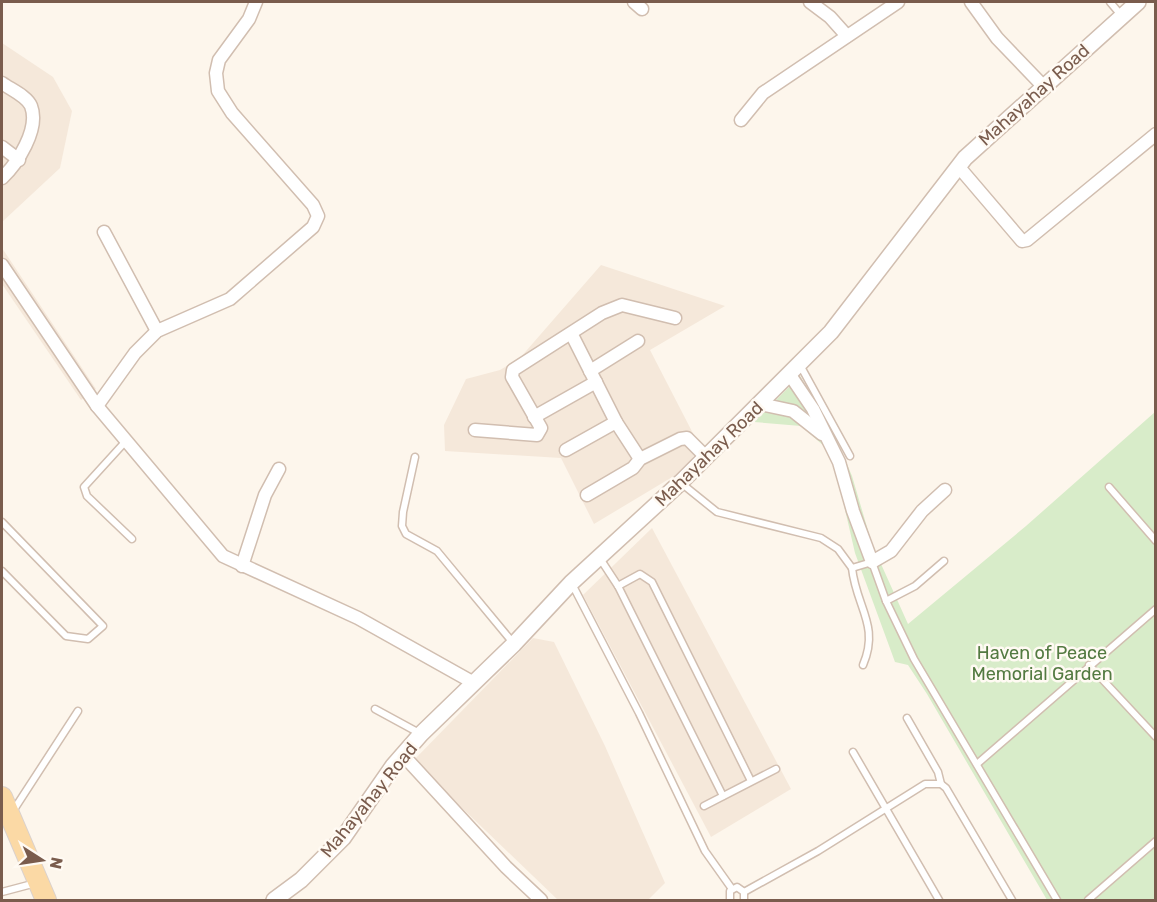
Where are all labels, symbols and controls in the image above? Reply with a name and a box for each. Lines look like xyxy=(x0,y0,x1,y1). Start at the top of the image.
street label: Mahayahay Road xyxy=(974,39,1094,151)
street label: Mahayahay Road xyxy=(650,397,768,511)
park label: Haven of Peace Memorial Garden xyxy=(971,642,1113,685)
street label: Mahayahay Road xyxy=(316,738,422,862)
north arrow xyxy=(12,830,72,890)
text: N xyxy=(46,855,67,871)

